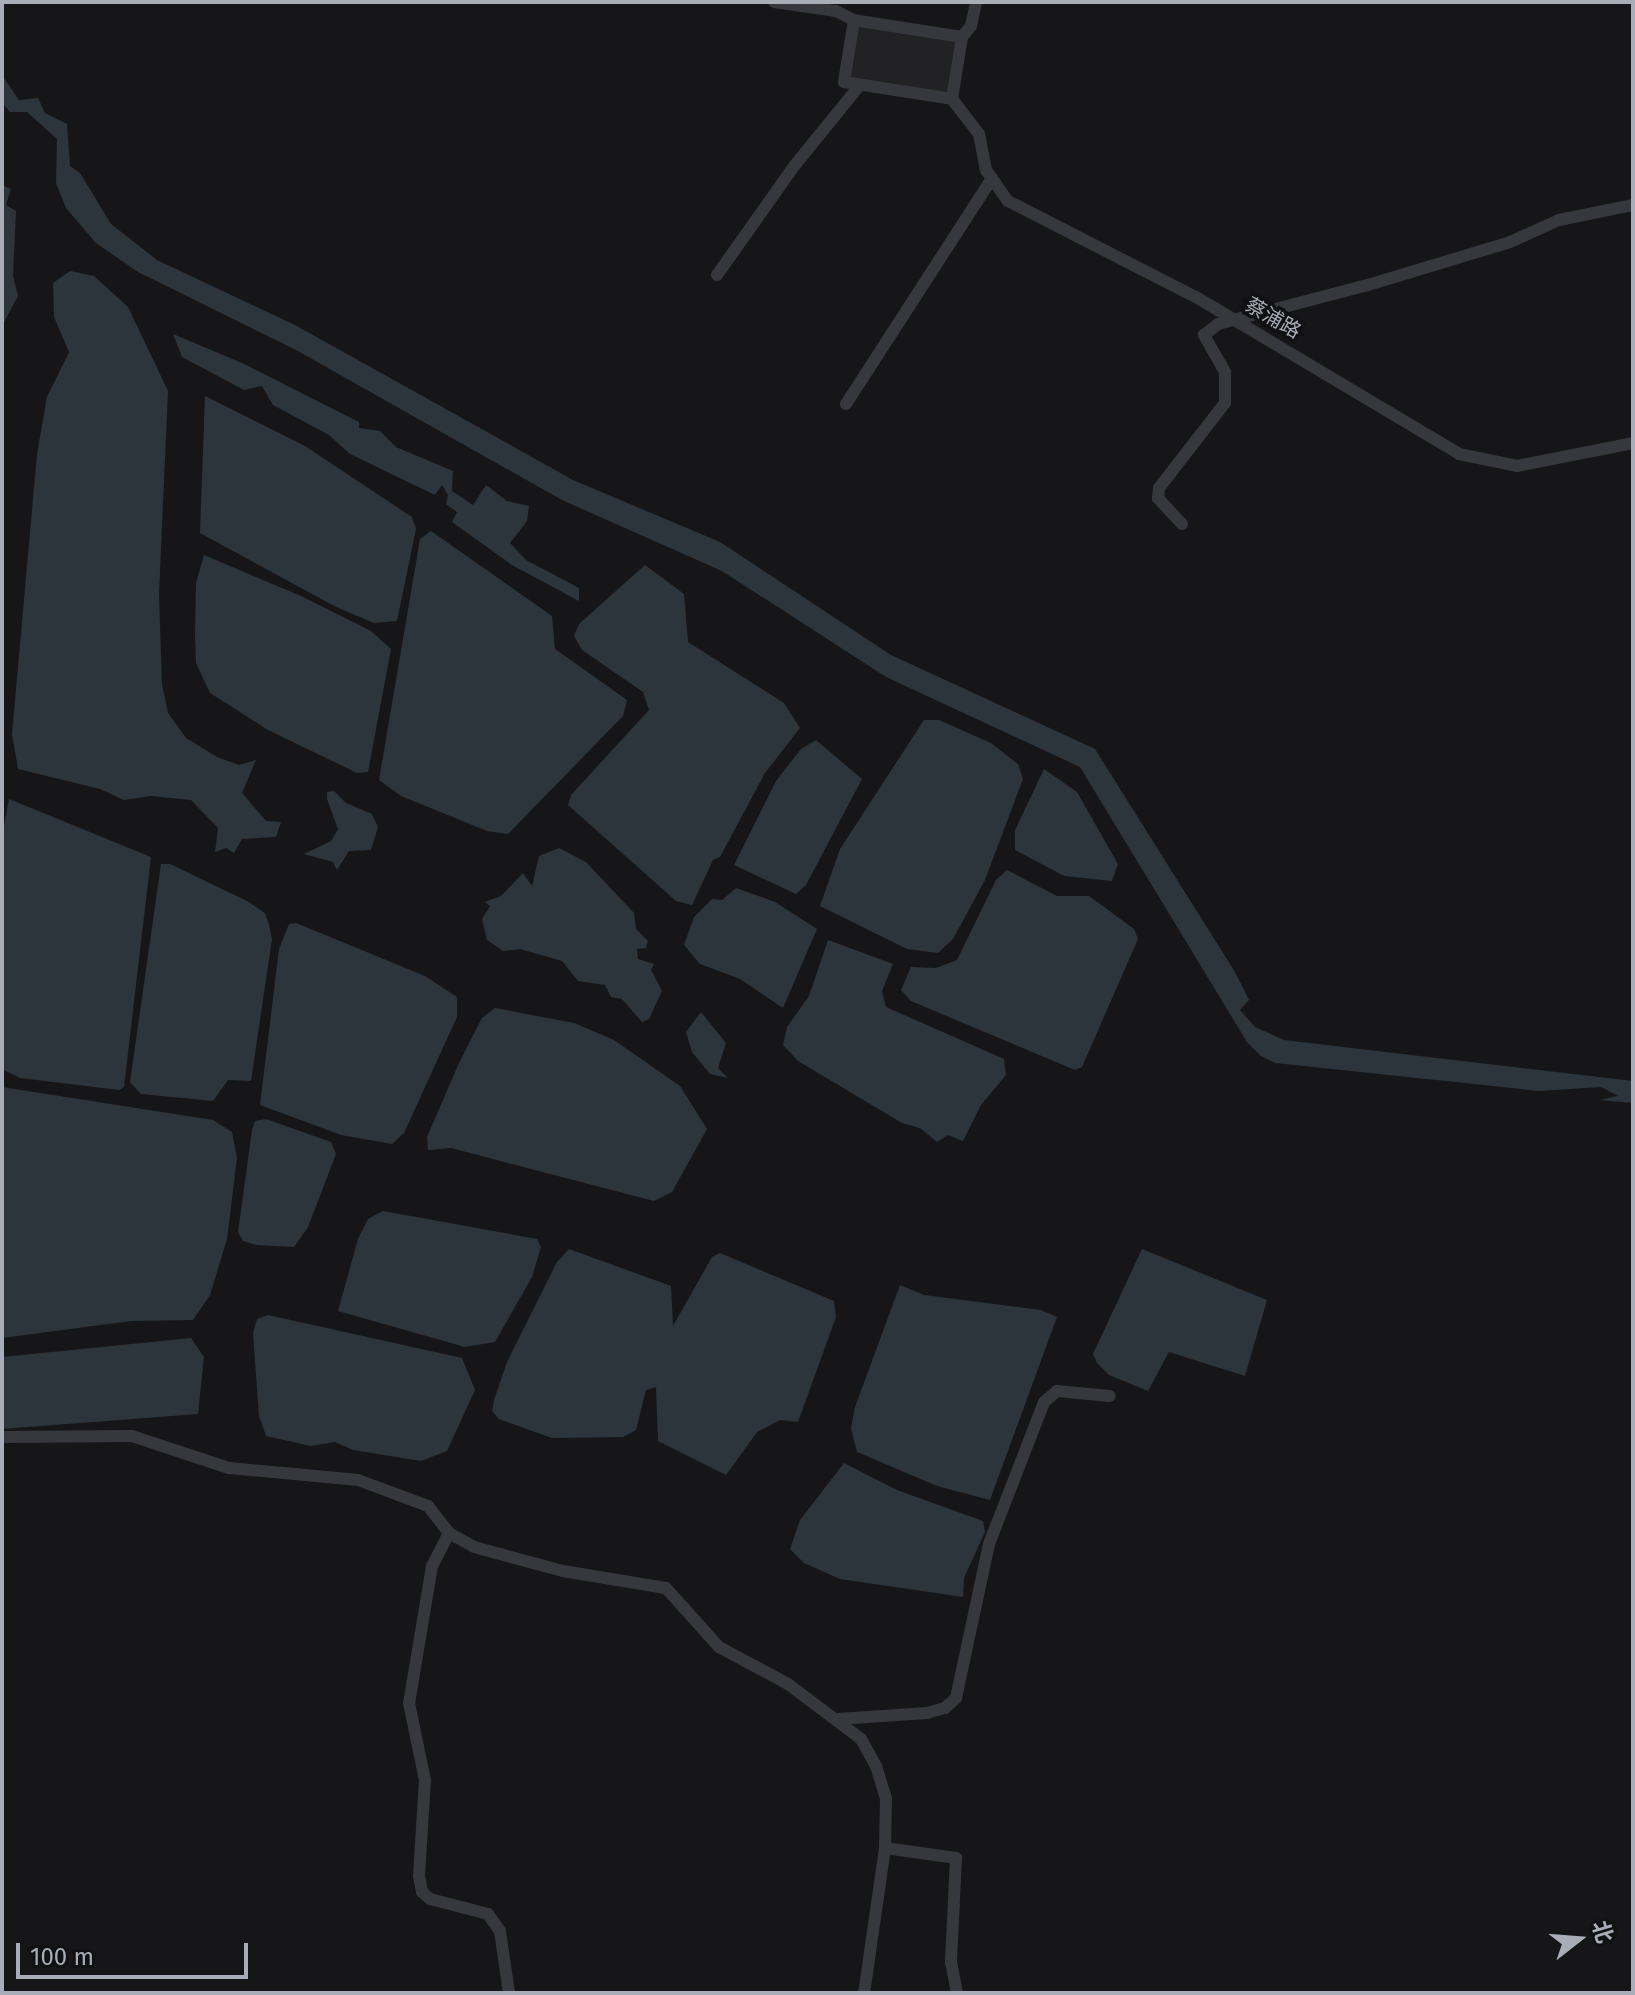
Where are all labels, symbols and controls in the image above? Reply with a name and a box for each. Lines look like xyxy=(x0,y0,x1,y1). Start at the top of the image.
street label: 蔡浦路 xyxy=(1241,293,1305,343)
north arrow xyxy=(1539,1899,1619,1979)
text: 北 xyxy=(1586,1917,1619,1946)
scale bar xyxy=(20,1927,252,1977)
text: 100 m xyxy=(30,1943,94,1971)

